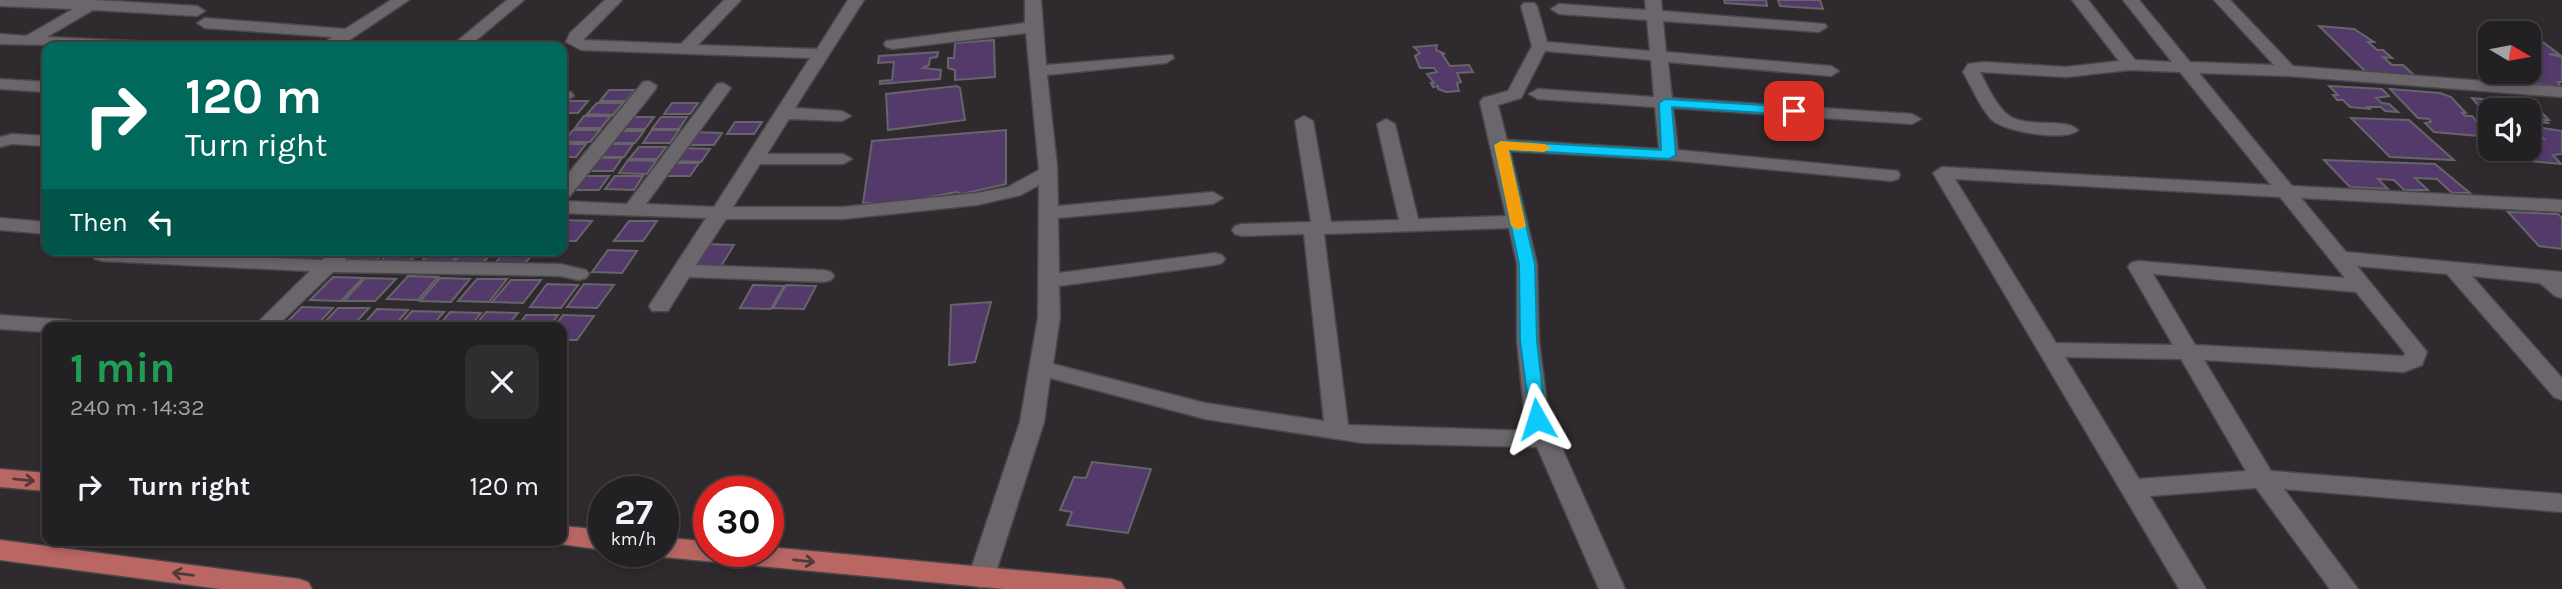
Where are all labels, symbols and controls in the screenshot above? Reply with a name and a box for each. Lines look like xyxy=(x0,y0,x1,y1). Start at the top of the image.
north arrow xyxy=(2478,21,2541,84)
map controls xyxy=(2478,21,2541,161)
text: 120 m xyxy=(185,68,322,125)
icon: right xyxy=(70,70,161,161)
pin xyxy=(1764,81,1824,141)
icon: arrive xyxy=(1775,92,1813,130)
button: sound xyxy=(2478,98,2541,161)
text: Turn right xyxy=(185,127,327,164)
icon: left xyxy=(142,203,180,241)
text: Then xyxy=(70,207,128,238)
text: 1 min xyxy=(70,343,175,393)
button: close xyxy=(465,345,539,419)
position arrow xyxy=(1500,382,1574,456)
text: 240 m · 14:32 xyxy=(70,394,205,421)
icon: right xyxy=(70,468,108,506)
text: Turn right xyxy=(129,471,250,502)
text: 120 m xyxy=(469,471,539,502)
one-way arrow xyxy=(12,474,34,487)
speed limit sign: 30 xyxy=(693,476,784,567)
text: 27 xyxy=(614,492,653,533)
text: km/h xyxy=(611,528,656,550)
one-way arrow xyxy=(792,555,815,568)
one-way arrow xyxy=(172,567,194,580)

